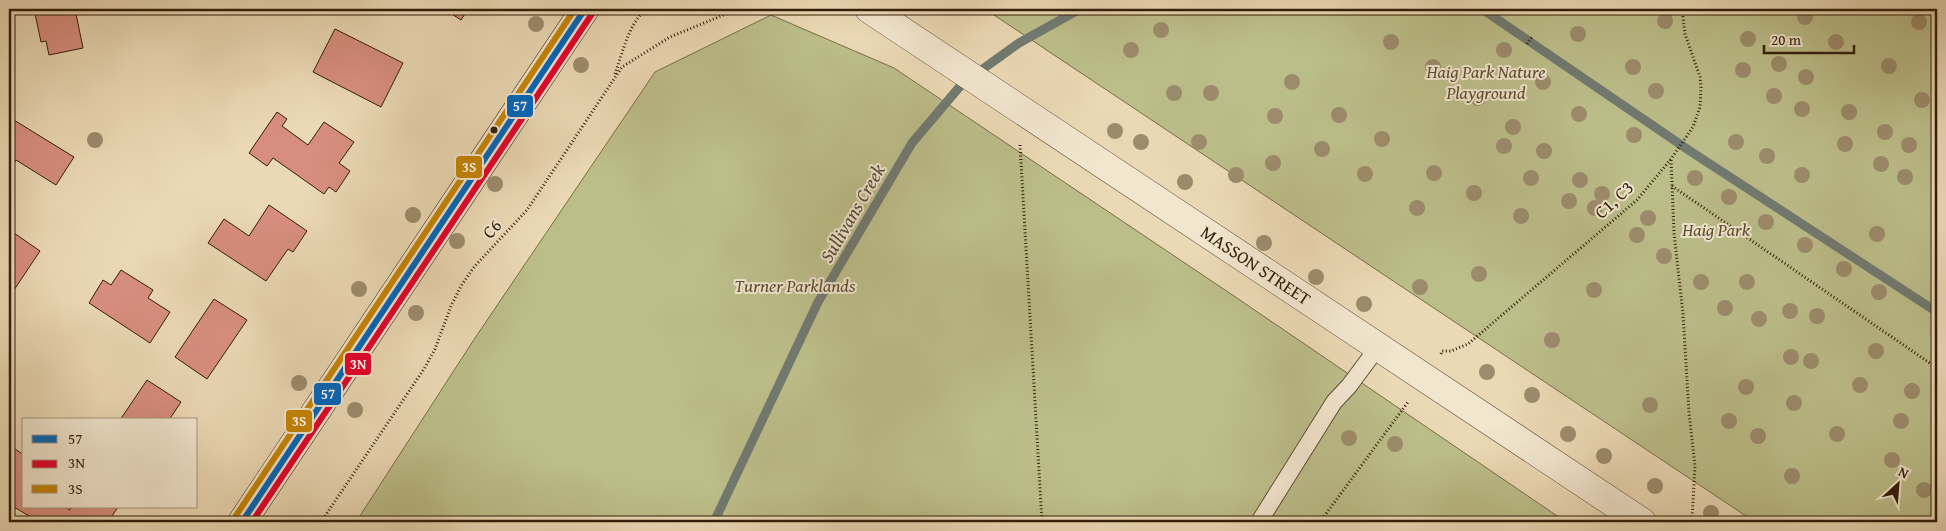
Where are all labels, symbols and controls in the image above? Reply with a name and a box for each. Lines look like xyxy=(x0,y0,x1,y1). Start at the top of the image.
scale bar xyxy=(1764,22,1854,54)
text: 20 m xyxy=(1771,29,1802,50)
park label: Haig Park Nature Playground xyxy=(1425,58,1546,106)
line badge: 57 xyxy=(506,94,534,118)
text: 57 xyxy=(513,96,527,116)
unlabelled marker xyxy=(489,125,499,135)
line badge: 3S xyxy=(455,155,483,179)
text: 3S xyxy=(462,157,476,177)
water label: Sullivans Creek xyxy=(812,158,892,268)
street label: C1, C3 xyxy=(1588,174,1639,225)
street label: C6 xyxy=(475,213,508,245)
park label: Haig Park xyxy=(1681,216,1751,243)
street label: MASSON STREET xyxy=(1195,219,1316,312)
park label: Turner Parklands xyxy=(735,272,856,299)
line badge: 3N xyxy=(344,352,372,376)
text: 3N xyxy=(350,354,367,374)
line badge: 57 xyxy=(313,382,342,406)
text: 57 xyxy=(321,384,335,404)
line badge: 3S xyxy=(285,409,313,433)
text: 3S xyxy=(292,411,306,431)
legend xyxy=(22,418,198,508)
text: 57 xyxy=(68,428,82,449)
text: 3N xyxy=(68,452,85,473)
north arrow xyxy=(1874,458,1924,508)
text: N xyxy=(1895,461,1913,484)
text: 3S xyxy=(68,478,83,499)

